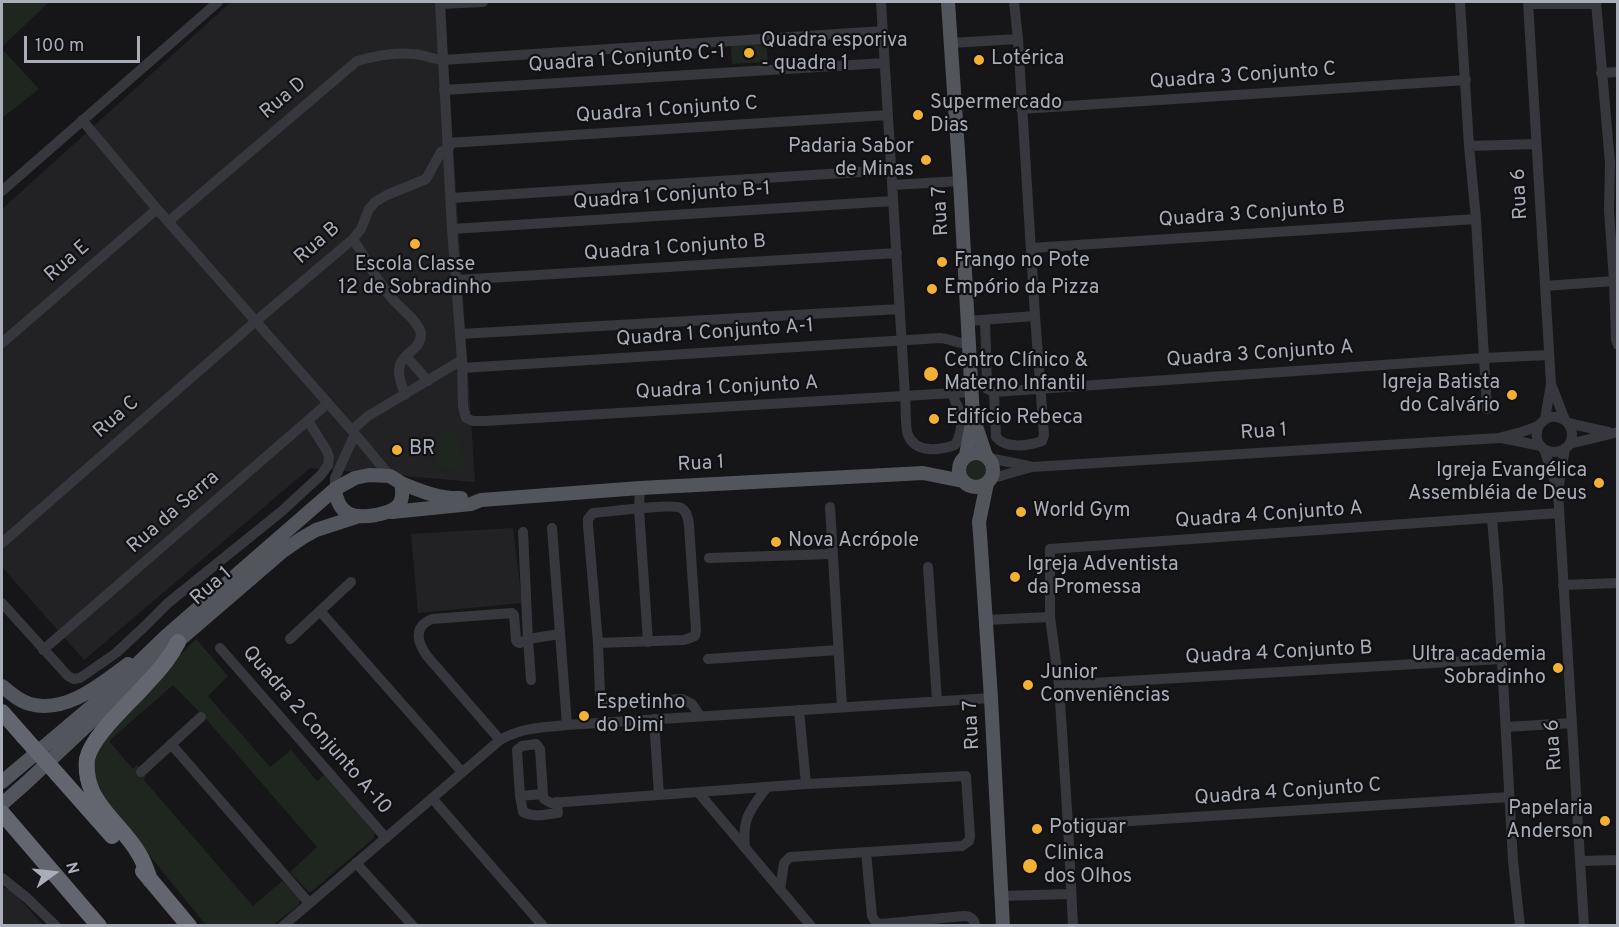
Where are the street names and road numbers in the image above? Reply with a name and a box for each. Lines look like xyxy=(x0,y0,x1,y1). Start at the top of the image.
street label: Quadra 1 Conjunto C-1 xyxy=(528,41,726,79)
street label: Quadra 3 Conjunto C xyxy=(1149,59,1337,95)
street label: Rua D xyxy=(256,73,312,125)
street label: Quadra 1 Conjunto C xyxy=(575,93,759,129)
street label: Rua 6 xyxy=(1508,168,1534,220)
street label: Quadra 1 Conjunto B-1 xyxy=(572,178,772,216)
street label: Rua 7 xyxy=(929,185,955,237)
street label: Quadra 3 Conjunto B xyxy=(1158,197,1346,233)
street label: Rua B xyxy=(290,218,346,270)
street label: Quadra 1 Conjunto B xyxy=(583,231,767,267)
street label: Rua E xyxy=(41,236,95,288)
street label: Quadra 1 Conjunto A-1 xyxy=(615,315,815,353)
street label: Quadra 3 Conjunto A xyxy=(1166,336,1354,374)
street label: Quadra 1 Conjunto A xyxy=(635,372,819,406)
street label: Rua C xyxy=(89,392,145,444)
street label: Rua 1 xyxy=(1240,419,1288,447)
street label: Rua 1 xyxy=(677,452,725,478)
street label: Rua da Serra xyxy=(123,466,225,560)
street label: Quadra 4 Conjunto A xyxy=(1174,497,1364,535)
street label: Rua 1 xyxy=(186,562,238,612)
street label: Quadra 4 Conjunto B xyxy=(1185,637,1373,671)
street label: Quadra 2 Conjunto A-10 xyxy=(236,642,396,820)
street label: Rua 7 xyxy=(960,699,986,751)
street label: Rua 6 xyxy=(1541,718,1569,772)
street label: Quadra 4 Conjunto C xyxy=(1194,774,1382,812)

